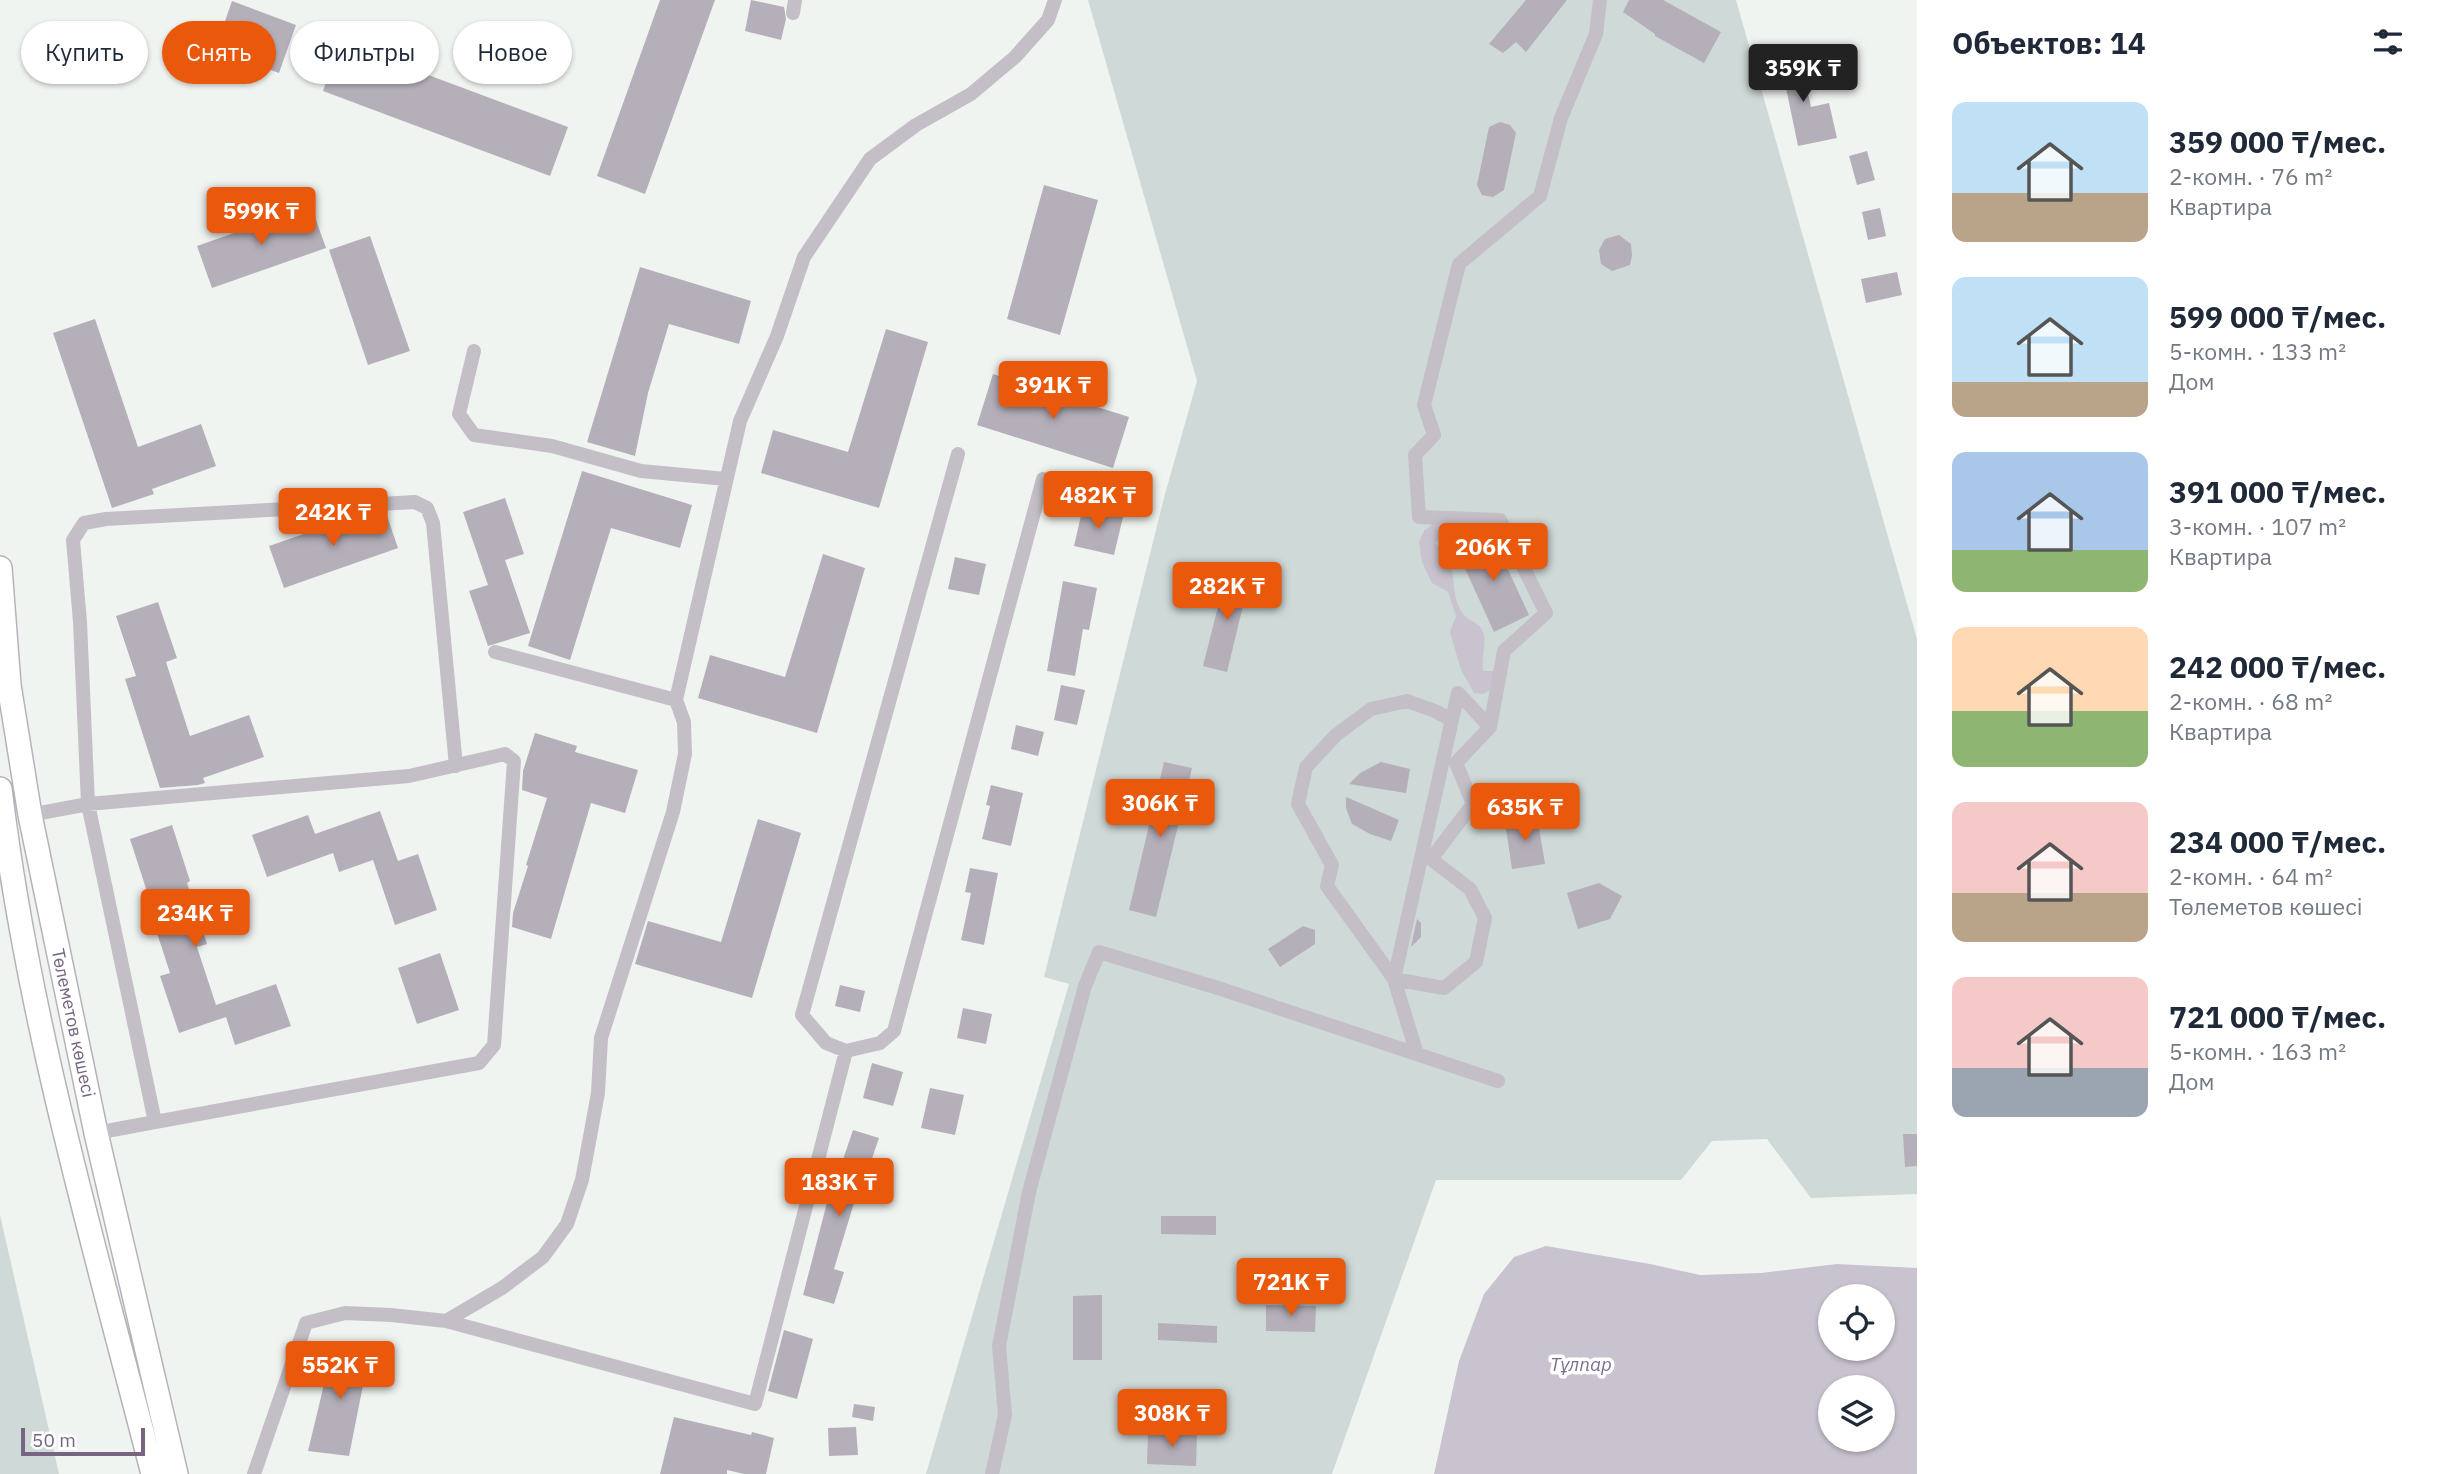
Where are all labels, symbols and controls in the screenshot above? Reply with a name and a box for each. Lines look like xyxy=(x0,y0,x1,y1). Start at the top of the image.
chip: Купить xyxy=(21,21,148,84)
chip: Снять xyxy=(162,21,276,84)
chip: Фильтры xyxy=(290,21,439,84)
chip: Новое xyxy=(453,21,572,84)
text: Объектов: 14 xyxy=(1952,23,2146,62)
icon: filters xyxy=(2369,23,2407,61)
pin: 359K ₸ xyxy=(1746,44,1860,104)
text: 359K ₸ xyxy=(1765,52,1841,82)
text: 359 000 ₸/мес. xyxy=(2169,122,2386,161)
icon: home xyxy=(2008,130,2092,214)
text: 2-комн. · 76 m² xyxy=(2169,161,2332,191)
pin: 599K ₸ xyxy=(204,188,318,247)
text: Квартира xyxy=(2169,191,2272,221)
text: 599K ₸ xyxy=(223,195,299,225)
text: 599 000 ₸/мес. xyxy=(2169,297,2386,336)
icon: home xyxy=(2008,305,2092,389)
text: 5-комн. · 133 m² xyxy=(2169,336,2346,366)
pin: 391K ₸ xyxy=(996,362,1110,421)
text: Дом xyxy=(2169,366,2214,396)
text: 391K ₸ xyxy=(1015,369,1091,399)
pin: 482K ₸ xyxy=(1041,472,1155,531)
text: 391 000 ₸/мес. xyxy=(2169,472,2386,511)
text: 482K ₸ xyxy=(1060,479,1136,509)
icon: home xyxy=(2008,480,2092,564)
pin: 242K ₸ xyxy=(276,489,390,548)
text: 242K ₸ xyxy=(295,496,371,526)
text: 3-комн. · 107 m² xyxy=(2169,511,2346,541)
pin: 206K ₸ xyxy=(1436,524,1550,583)
text: 206K ₸ xyxy=(1455,531,1531,561)
text: Квартира xyxy=(2169,541,2272,571)
pin: 282K ₸ xyxy=(1170,562,1284,622)
text: 282K ₸ xyxy=(1189,570,1265,600)
text: 242 000 ₸/мес. xyxy=(2169,647,2386,686)
icon: home xyxy=(2008,655,2092,739)
text: 2-комн. · 68 m² xyxy=(2169,686,2332,716)
text: Квартира xyxy=(2169,716,2272,746)
pin: 306K ₸ xyxy=(1103,780,1217,839)
pin: 635K ₸ xyxy=(1468,784,1582,843)
text: 306K ₸ xyxy=(1122,787,1198,817)
text: 635K ₸ xyxy=(1487,791,1563,821)
text: 234 000 ₸/мес. xyxy=(2169,822,2386,861)
icon: home xyxy=(2008,830,2092,914)
text: 2-комн. · 64 m² xyxy=(2169,861,2332,891)
pin: 234K ₸ xyxy=(138,890,252,949)
text: Төлеметов көшесі xyxy=(2169,891,2363,921)
text: 234K ₸ xyxy=(157,897,233,927)
street label: Төлеметов көшесі xyxy=(46,946,100,1099)
text: 721 000 ₸/мес. xyxy=(2169,997,2386,1036)
icon: home xyxy=(2008,1005,2092,1089)
text: 5-комн. · 163 m² xyxy=(2169,1036,2346,1066)
text: Дом xyxy=(2169,1066,2214,1096)
pin: 183K ₸ xyxy=(782,1158,896,1218)
text: 183K ₸ xyxy=(801,1166,877,1196)
pin: 721K ₸ xyxy=(1234,1258,1348,1318)
text: 721K ₸ xyxy=(1253,1266,1329,1296)
map controls xyxy=(1818,1284,1895,1452)
button: locate xyxy=(1818,1284,1895,1361)
pin: 552K ₸ xyxy=(283,1342,397,1401)
text: 552K ₸ xyxy=(302,1349,378,1379)
water label: Тұлпар xyxy=(1550,1352,1612,1376)
button: layers xyxy=(1818,1375,1895,1452)
pin: 308K ₸ xyxy=(1115,1390,1229,1449)
text: 308K ₸ xyxy=(1134,1397,1210,1427)
scale bar xyxy=(21,1425,145,1457)
text: 50 m xyxy=(32,1428,76,1452)

